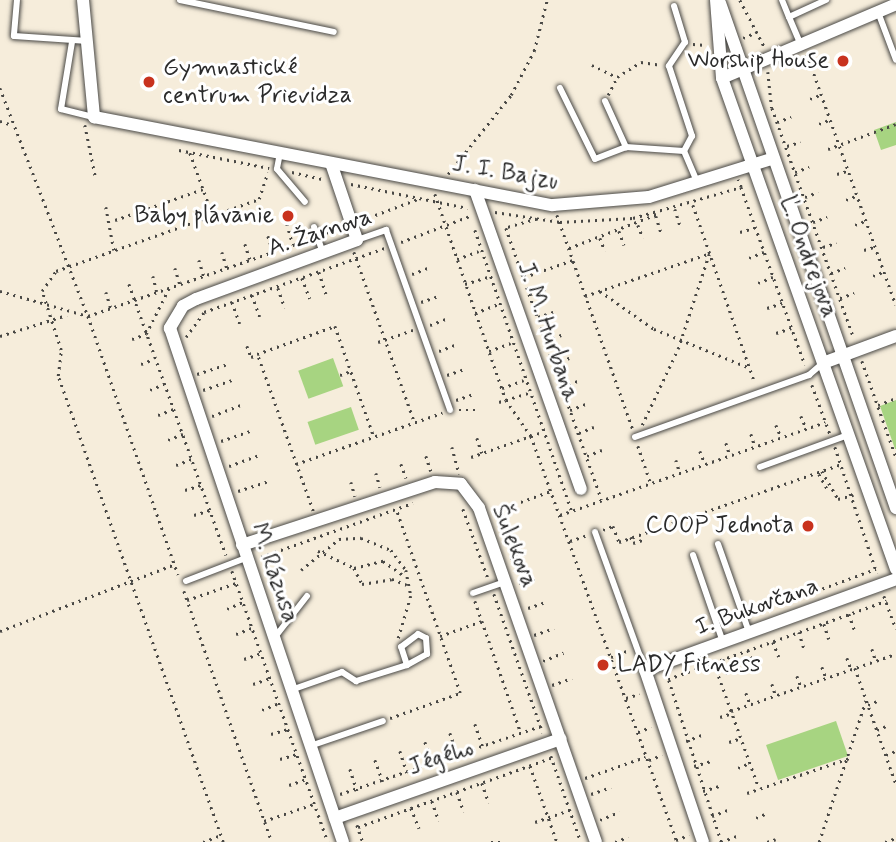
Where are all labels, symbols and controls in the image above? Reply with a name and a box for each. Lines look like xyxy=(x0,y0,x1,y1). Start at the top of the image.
place label: Worship House xyxy=(689,47,829,75)
marker: Worship House xyxy=(835,53,851,69)
place label: Gymnastické centrum Prievidza xyxy=(163,54,349,110)
marker: Gymnastické centrum Prievidza xyxy=(141,74,157,90)
street label: J. I. Bajzu xyxy=(450,150,560,196)
street label: Ľ. Ondrejova xyxy=(773,192,843,322)
place label: Baby plávanie xyxy=(134,202,274,230)
street label: A. Žarnova xyxy=(264,203,376,263)
marker: Baby plávanie xyxy=(280,208,296,224)
street label: J. M. Hurbana xyxy=(511,258,585,406)
street label: Šulekova xyxy=(485,500,543,592)
place label: COOP Jednota xyxy=(633,512,794,540)
marker: COOP Jednota xyxy=(800,518,816,534)
street label: M. Rázusa xyxy=(244,519,304,627)
street label: I. Bukovčana xyxy=(692,572,822,642)
place label: LADY Fitness xyxy=(617,651,761,679)
marker: LADY Fitness xyxy=(595,657,611,673)
street label: Jégého xyxy=(405,734,477,782)

